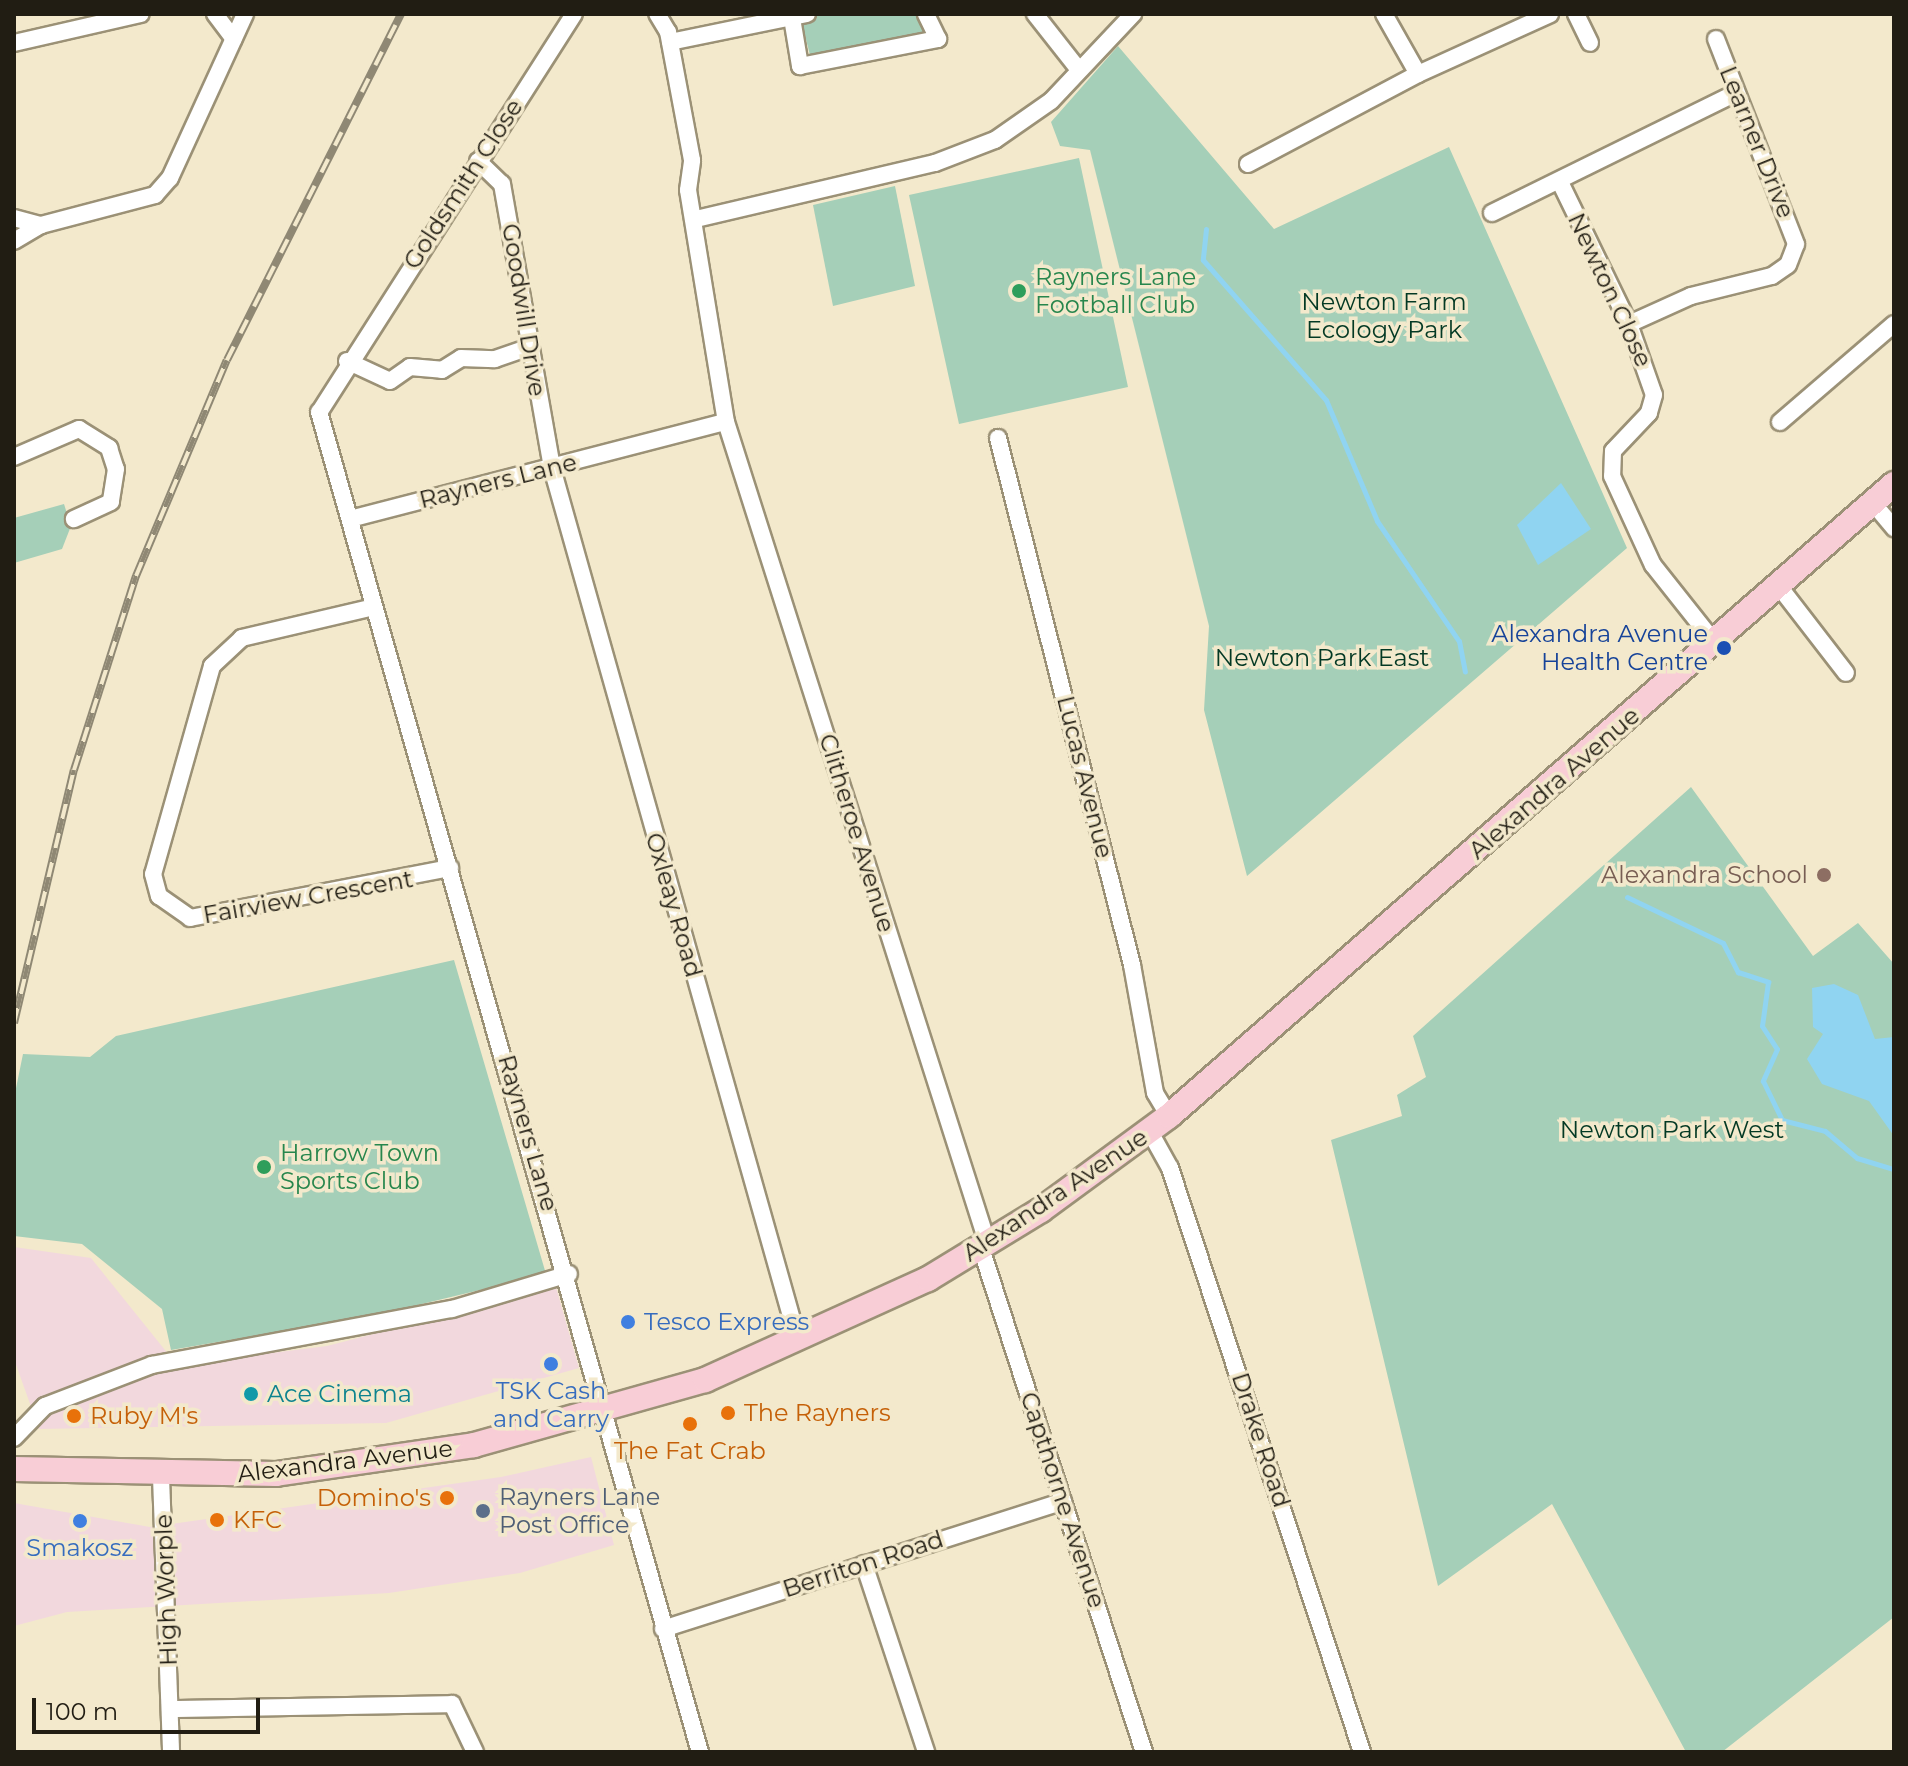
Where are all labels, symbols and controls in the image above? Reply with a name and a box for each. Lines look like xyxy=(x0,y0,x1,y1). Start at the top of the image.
street label: Learner Drive xyxy=(1713,62,1801,222)
street label: Goldsmith Close xyxy=(397,94,529,274)
street label: Newton Close xyxy=(1562,208,1658,372)
street label: Goodwill Drive xyxy=(496,222,552,398)
place label: Rayners Lane Football Club xyxy=(1035,263,1196,319)
marker: Rayners Lane Football Club xyxy=(1010,282,1028,300)
park label: Newton Farm Ecology Park xyxy=(1301,288,1467,344)
street label: Rayners Lane xyxy=(416,448,580,514)
place label: Alexandra Avenue Health Centre xyxy=(1491,620,1708,676)
marker: Alexandra Avenue Health Centre xyxy=(1715,639,1733,657)
park label: Newton Park East xyxy=(1215,644,1429,672)
street label: Lucas Avenue xyxy=(1051,693,1119,861)
street label: Alexandra Avenue xyxy=(1463,701,1645,865)
street label: Clitheroe Avenue xyxy=(813,730,901,936)
street label: Oxleay Road xyxy=(640,829,708,981)
place label: Alexandra School xyxy=(1601,861,1808,889)
street label: Fairview Crescent xyxy=(201,864,415,930)
marker: Alexandra School xyxy=(1815,866,1833,884)
street label: Rayners Lane xyxy=(492,1052,564,1214)
park label: Newton Park West xyxy=(1560,1116,1784,1144)
street label: Alexandra Avenue xyxy=(957,1122,1153,1268)
place label: Harrow Town Sports Club xyxy=(280,1139,439,1195)
marker: Harrow Town Sports Club xyxy=(255,1158,273,1176)
place label: Tesco Express xyxy=(644,1308,809,1336)
marker: Tesco Express xyxy=(619,1313,637,1331)
marker: TSK Cash and Carry xyxy=(542,1355,560,1373)
street label: Drake Road xyxy=(1226,1369,1296,1511)
place label: TSK Cash and Carry xyxy=(493,1377,609,1433)
place label: Ace Cinema xyxy=(267,1380,412,1408)
marker: Ace Cinema xyxy=(242,1385,260,1403)
street label: Capthorne Avenue xyxy=(1014,1388,1112,1612)
place label: The Rayners xyxy=(744,1399,891,1427)
place label: Ruby M's xyxy=(90,1402,198,1430)
marker: The Rayners xyxy=(719,1404,737,1422)
marker: Ruby M's xyxy=(65,1407,83,1425)
marker: The Fat Crab xyxy=(681,1415,699,1433)
street label: Alexandra Avenue xyxy=(236,1434,454,1488)
place label: The Fat Crab xyxy=(614,1437,766,1465)
place label: Rayners Lane Post Office xyxy=(499,1483,660,1539)
place label: Domino's xyxy=(317,1484,431,1512)
marker: Domino's xyxy=(438,1489,456,1507)
marker: Rayners Lane Post Office xyxy=(474,1502,492,1520)
place label: KFC xyxy=(233,1506,282,1534)
marker: KFC xyxy=(208,1511,226,1529)
marker: Smakosz xyxy=(71,1512,89,1530)
street label: High Worple xyxy=(149,1514,183,1666)
street label: Berriton Road xyxy=(779,1524,947,1604)
place label: Smakosz xyxy=(26,1534,134,1562)
scale bar xyxy=(36,1682,264,1732)
text: 100 m xyxy=(46,1697,118,1726)

